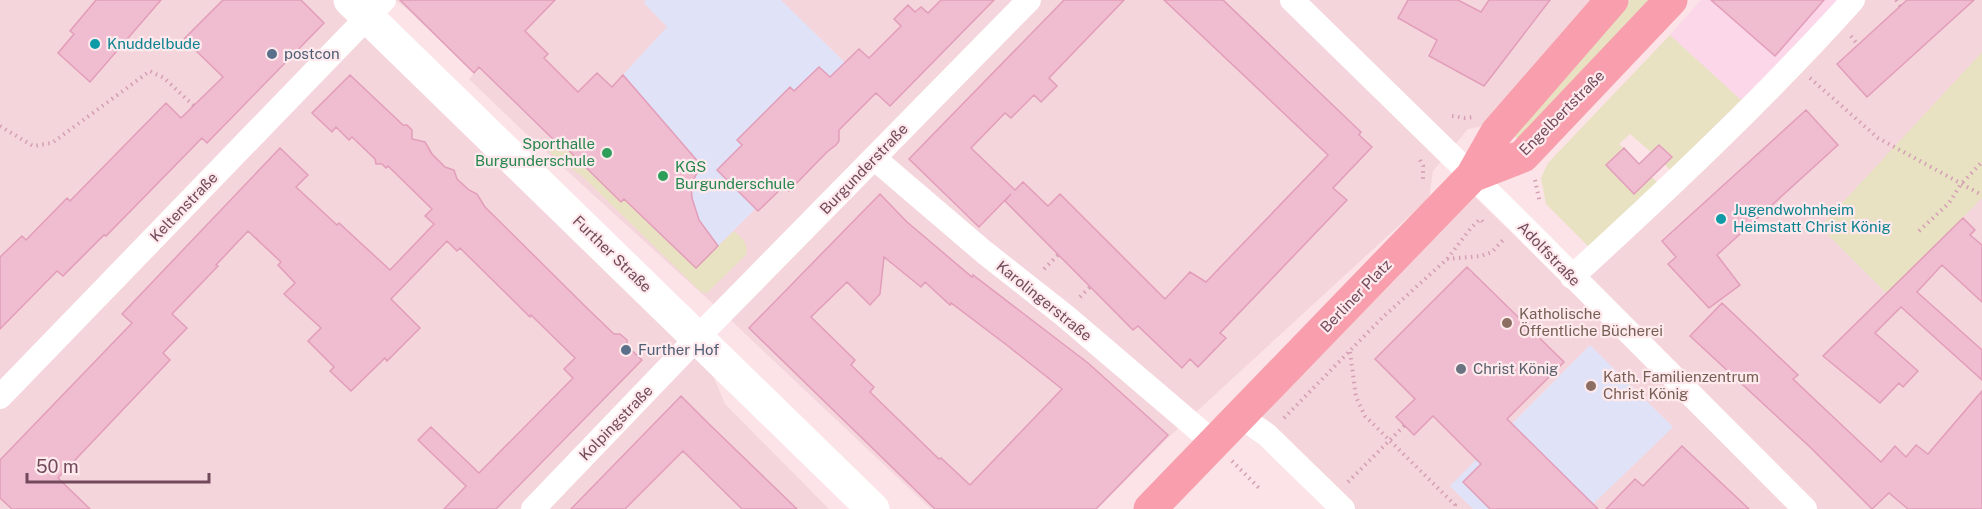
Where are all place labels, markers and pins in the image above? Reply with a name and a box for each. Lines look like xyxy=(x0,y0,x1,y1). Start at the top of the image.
place label: Knuddelbude xyxy=(107,35,201,52)
marker: Knuddelbude xyxy=(88,37,102,51)
place label: postcon xyxy=(284,45,340,62)
marker: postcon xyxy=(265,47,279,61)
place label: Sporthalle Burgunderschule xyxy=(475,135,595,169)
marker: Sporthalle Burgunderschule xyxy=(600,146,614,160)
place label: KGS Burgunderschule xyxy=(675,158,795,192)
marker: KGS Burgunderschule xyxy=(656,169,670,183)
place label: Jugendwohnheim Heimstatt Christ König xyxy=(1733,201,1891,235)
marker: Jugendwohnheim Heimstatt Christ König xyxy=(1714,212,1728,226)
place label: Katholische Öffentliche Bücherei xyxy=(1519,305,1663,339)
marker: Katholische Öffentliche Bücherei xyxy=(1500,316,1514,330)
place label: Further Hof xyxy=(638,341,719,358)
marker: Further Hof xyxy=(619,343,633,357)
place label: Christ König xyxy=(1473,360,1558,377)
marker: Christ König xyxy=(1454,362,1468,376)
place label: Kath. Familienzentrum Christ König xyxy=(1603,368,1759,402)
marker: Kath. Familienzentrum Christ König xyxy=(1584,379,1598,393)

